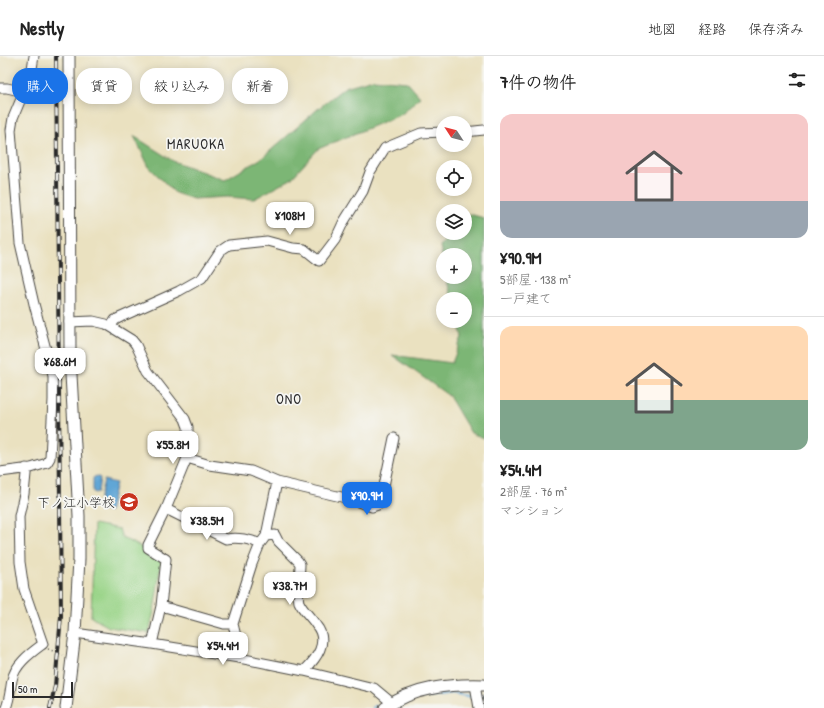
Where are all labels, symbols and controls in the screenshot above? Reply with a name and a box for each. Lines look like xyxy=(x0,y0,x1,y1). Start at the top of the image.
text: Nestly xyxy=(20,15,65,41)
text: 地図 xyxy=(648,19,676,38)
text: 経路 xyxy=(698,19,726,38)
text: 保存済み xyxy=(748,19,804,38)
chip: 購入 xyxy=(12,68,68,104)
chip: 賃貸 xyxy=(76,68,132,104)
chip: 絞り込み xyxy=(140,68,224,104)
chip: 新着 xyxy=(232,68,288,104)
icon: filters xyxy=(786,69,808,91)
text: 7件の物件 xyxy=(500,70,576,93)
north arrow xyxy=(436,116,472,152)
map controls xyxy=(436,116,472,328)
district label: MARUOKA xyxy=(167,134,225,153)
icon: home xyxy=(618,140,690,212)
button: locate xyxy=(436,160,472,196)
pin: ¥108M xyxy=(262,202,318,236)
button: layers xyxy=(436,204,472,240)
text: ¥108M xyxy=(275,206,305,224)
text: ¥90.9M xyxy=(500,246,542,269)
button: + xyxy=(436,248,472,284)
text: 5部屋 · 138 m² xyxy=(500,270,571,288)
text: 一戸建て xyxy=(500,289,552,307)
button: − xyxy=(436,292,472,328)
pin: ¥68.6M xyxy=(27,348,93,382)
text: ¥68.6M xyxy=(44,352,76,370)
icon: home xyxy=(618,352,690,424)
district label: ONO xyxy=(276,389,302,408)
pin: ¥55.8M xyxy=(140,431,206,465)
text: ¥55.8M xyxy=(156,435,190,453)
text: ¥54.4M xyxy=(500,458,542,481)
pin: ¥90.9M xyxy=(334,482,400,516)
text: 2部屋 · 76 m² xyxy=(500,482,567,500)
text: ¥90.9M xyxy=(351,486,383,504)
school or university icon: 下ノ江小学校 xyxy=(118,491,140,513)
place label: 下ノ江小学校 xyxy=(37,493,115,511)
text: マンション xyxy=(500,501,564,519)
pin: ¥38.5M xyxy=(174,507,240,541)
text: ¥38.5M xyxy=(190,511,224,529)
pin: ¥38.7M xyxy=(257,572,323,606)
text: ¥38.7M xyxy=(273,576,307,594)
pin: ¥54.4M xyxy=(190,632,256,666)
text: ¥54.4M xyxy=(207,636,239,654)
scale bar xyxy=(12,680,73,699)
text: 50 m xyxy=(18,682,38,696)

